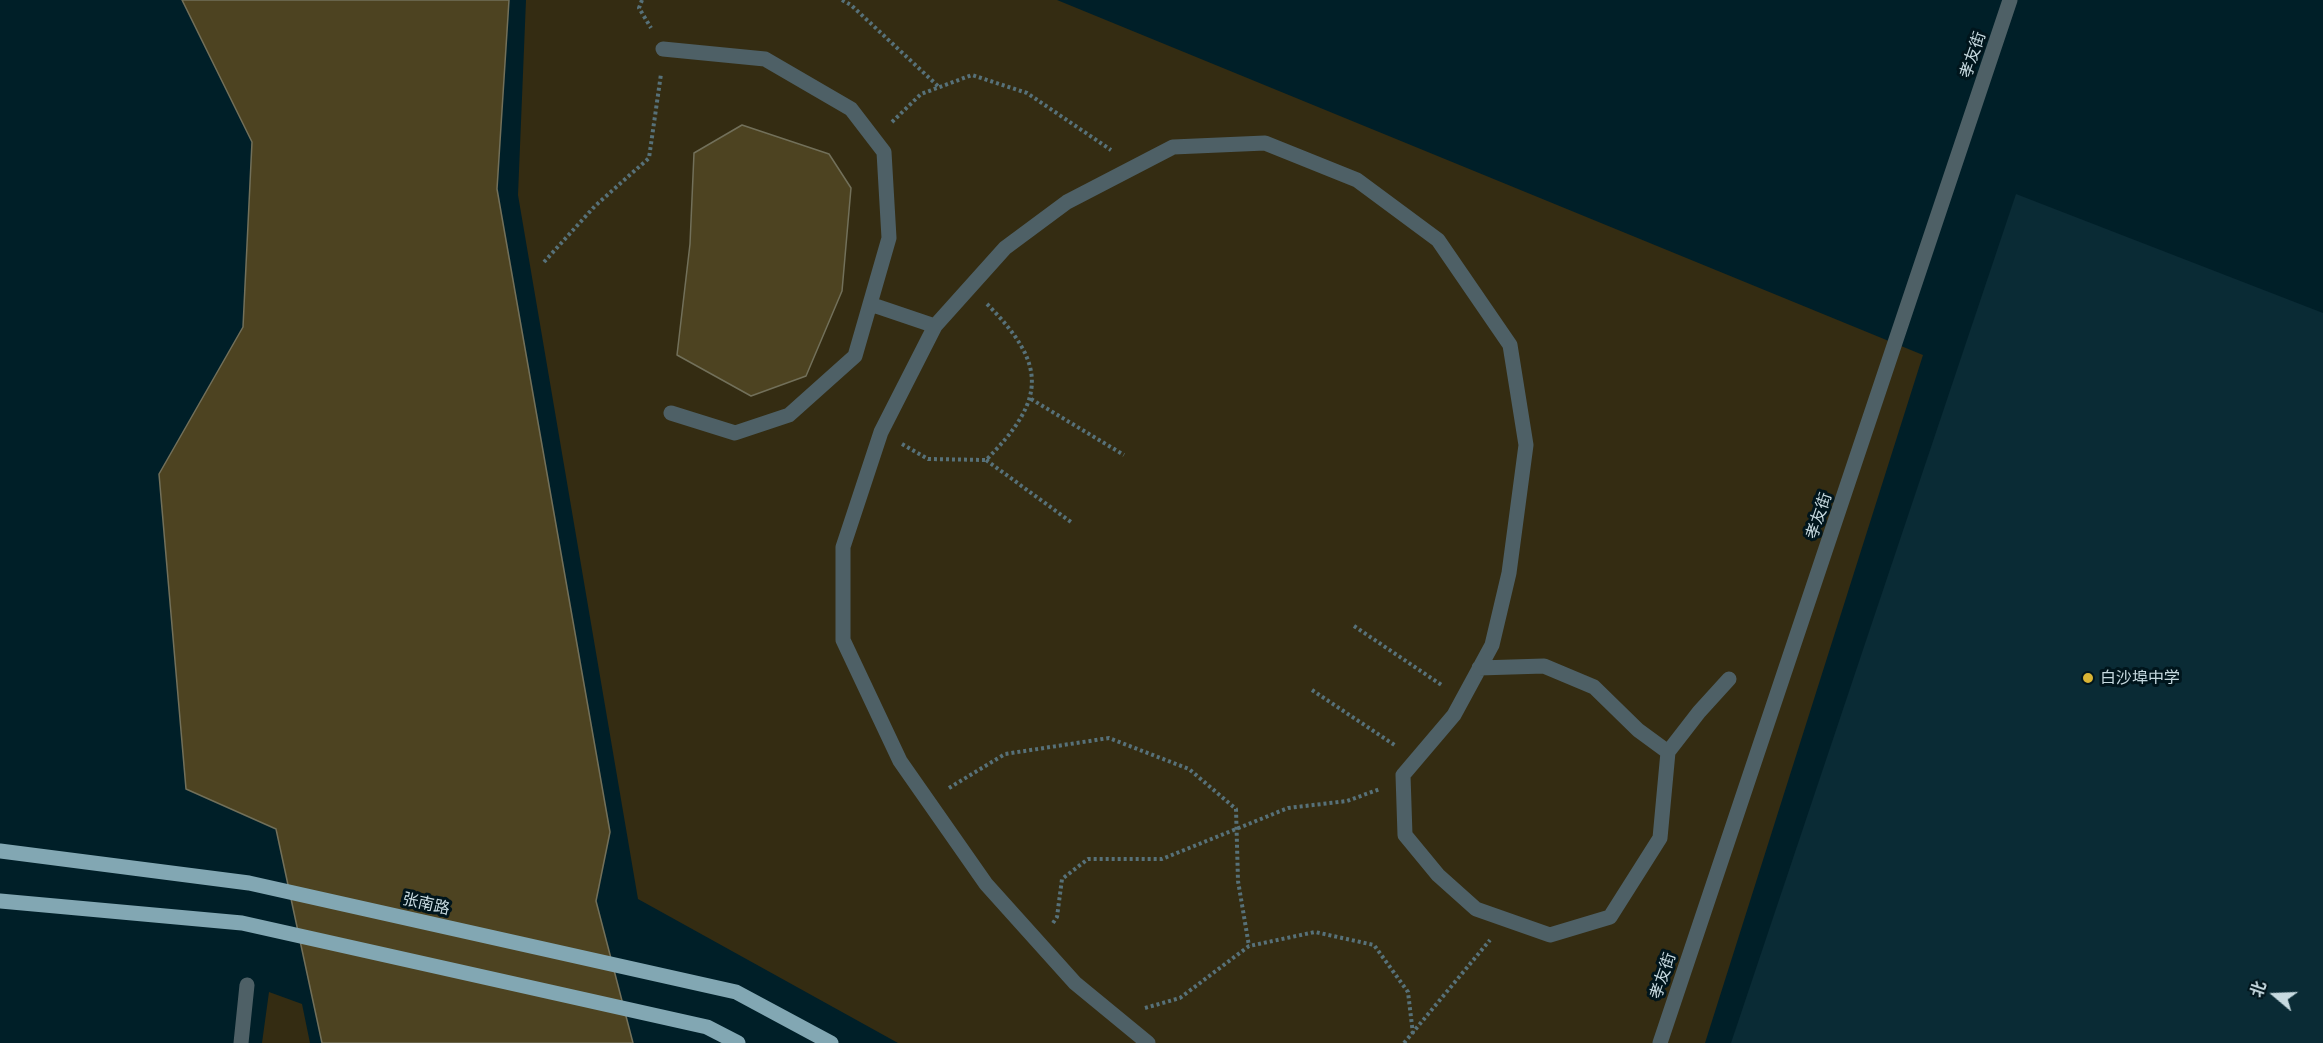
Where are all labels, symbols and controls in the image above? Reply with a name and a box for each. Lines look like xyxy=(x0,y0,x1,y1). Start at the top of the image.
street label: 孝友街 xyxy=(1956,29,1990,81)
street label: 孝友街 xyxy=(1802,490,1836,542)
place label: 白沙埠中学 xyxy=(2100,668,2180,688)
marker: 白沙埠中学 xyxy=(2081,671,2095,685)
street label: 张南路 xyxy=(400,889,452,919)
street label: 孝友街 xyxy=(1646,950,1680,1002)
north arrow xyxy=(2245,965,2305,1025)
text: 北 xyxy=(2245,978,2270,1000)

